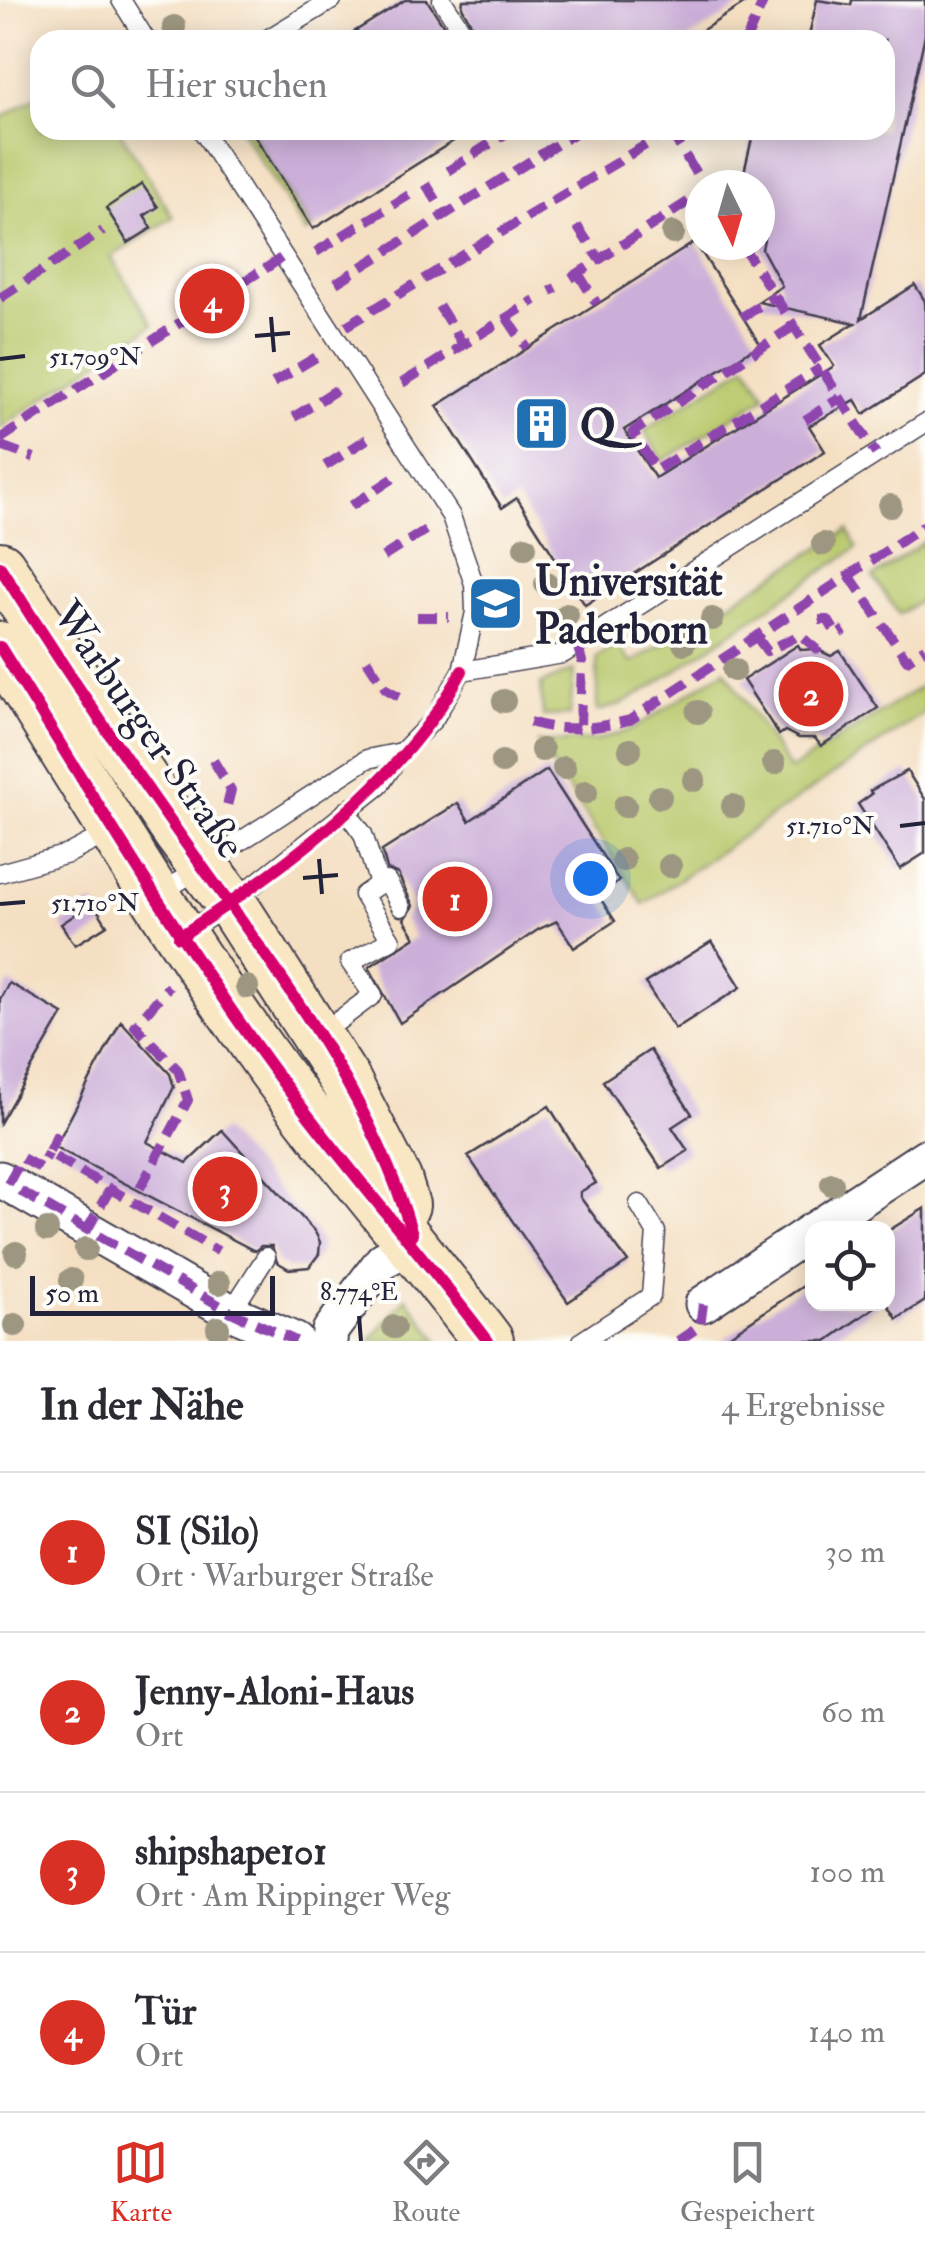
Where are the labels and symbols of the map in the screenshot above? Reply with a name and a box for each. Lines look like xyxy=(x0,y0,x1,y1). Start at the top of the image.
north arrow xyxy=(685,170,775,260)
pin: 4 xyxy=(180,264,244,338)
text: 51.709°N xyxy=(49,342,142,373)
building icon: Q xyxy=(511,394,571,454)
place label: Q xyxy=(580,400,642,452)
place label: Universität Paderborn xyxy=(535,556,723,656)
school or university icon: Universität Paderborn xyxy=(466,574,526,634)
street label: Warburger Straße xyxy=(40,591,256,869)
pin: 2 xyxy=(778,656,844,732)
text: 51.710°N xyxy=(786,811,875,842)
your location xyxy=(565,853,616,904)
pin: 1 xyxy=(422,862,488,936)
text: 51.710°N xyxy=(51,888,140,919)
pin: 3 xyxy=(192,1152,258,1226)
scale bar xyxy=(30,1271,275,1316)
text: 8.774°E xyxy=(320,1277,398,1308)

